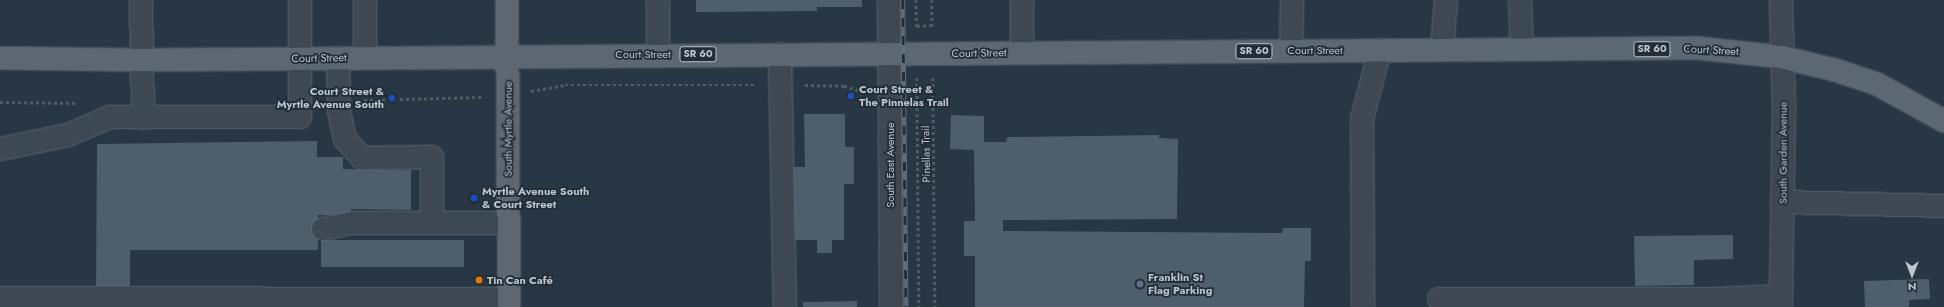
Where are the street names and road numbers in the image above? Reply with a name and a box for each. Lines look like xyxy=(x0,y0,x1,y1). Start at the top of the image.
road number: SR 60 xyxy=(1633,41,1671,57)
street label: Court Street xyxy=(1683,42,1739,58)
road number: SR 60 xyxy=(1235,43,1273,59)
street label: Court Street xyxy=(1287,43,1343,57)
road number: SR 60 xyxy=(679,46,717,62)
street label: Court Street xyxy=(951,46,1007,60)
street label: Court Street xyxy=(615,47,671,61)
street label: Court Street xyxy=(291,51,347,65)
street label: South Myrtle Avenue xyxy=(501,81,515,177)
street label: South Garden Avenue xyxy=(1776,102,1790,204)
street label: South East Avenue xyxy=(883,122,897,208)
street label: Pinellas Trail xyxy=(919,125,933,183)

